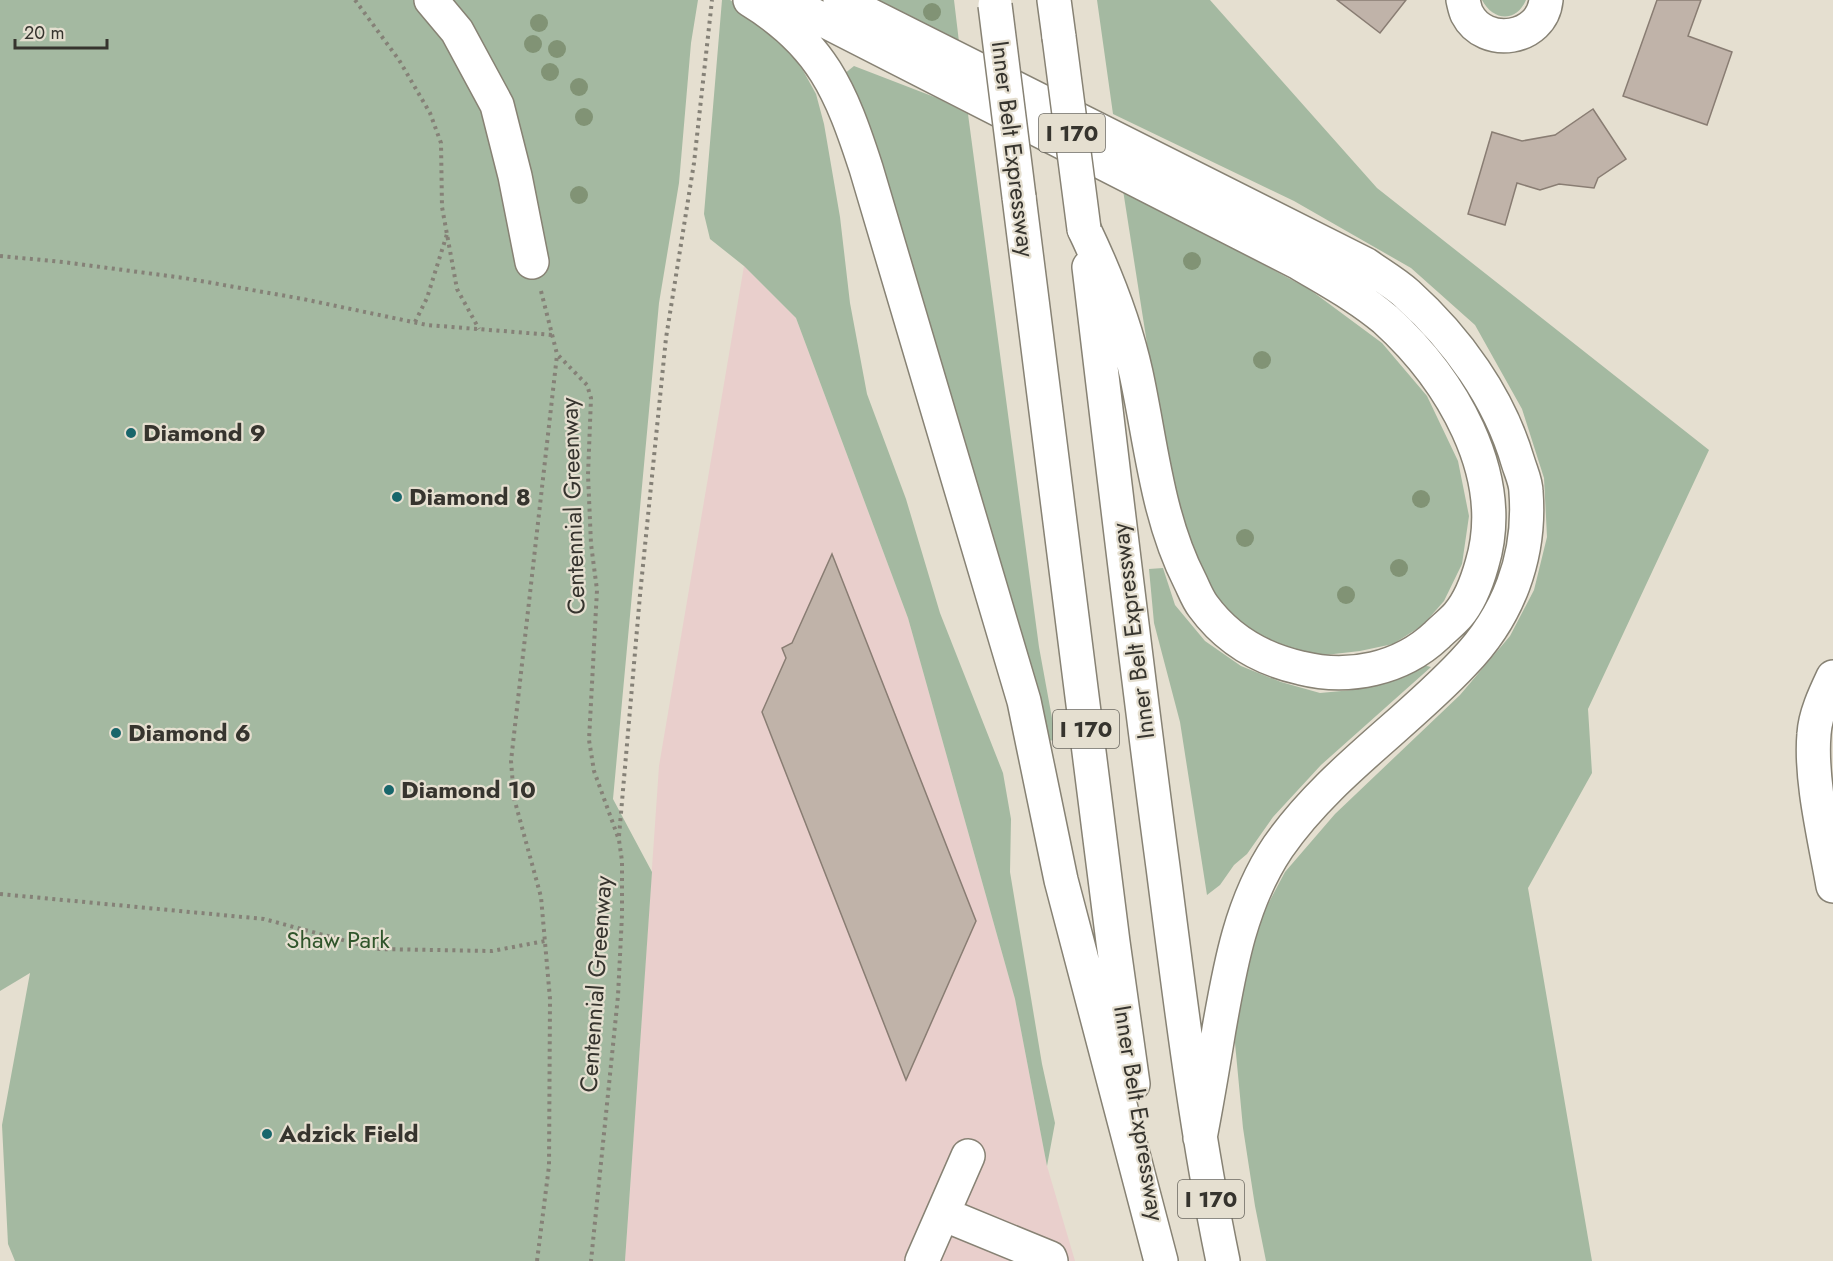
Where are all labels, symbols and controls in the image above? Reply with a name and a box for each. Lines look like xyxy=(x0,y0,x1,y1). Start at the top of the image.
scale bar xyxy=(15,12,106,50)
text: 20 m xyxy=(24,20,64,46)
street label: Inner Belt Expressway xyxy=(983,39,1044,260)
road number: I 170 xyxy=(1039,114,1105,152)
street label: Centennial Greenway xyxy=(551,396,594,615)
place label: Diamond 9 xyxy=(143,415,266,450)
marker: Diamond 9 xyxy=(124,426,138,440)
place label: Diamond 8 xyxy=(409,479,531,514)
marker: Diamond 8 xyxy=(390,490,404,504)
street label: Inner Belt Expressway xyxy=(1102,520,1163,741)
road number: I 170 xyxy=(1053,710,1119,748)
place label: Diamond 6 xyxy=(128,715,251,750)
marker: Diamond 6 xyxy=(109,726,123,740)
place label: Diamond 10 xyxy=(401,772,536,807)
marker: Diamond 10 xyxy=(382,783,396,797)
street label: Centennial Greenway xyxy=(570,874,621,1094)
park label: Shaw Park xyxy=(286,922,390,957)
street label: Inner Belt Expressway xyxy=(1105,1003,1174,1224)
place label: Adzick Field xyxy=(278,1116,418,1151)
marker: Adzick Field xyxy=(260,1127,274,1141)
road number: I 170 xyxy=(1178,1180,1244,1218)

